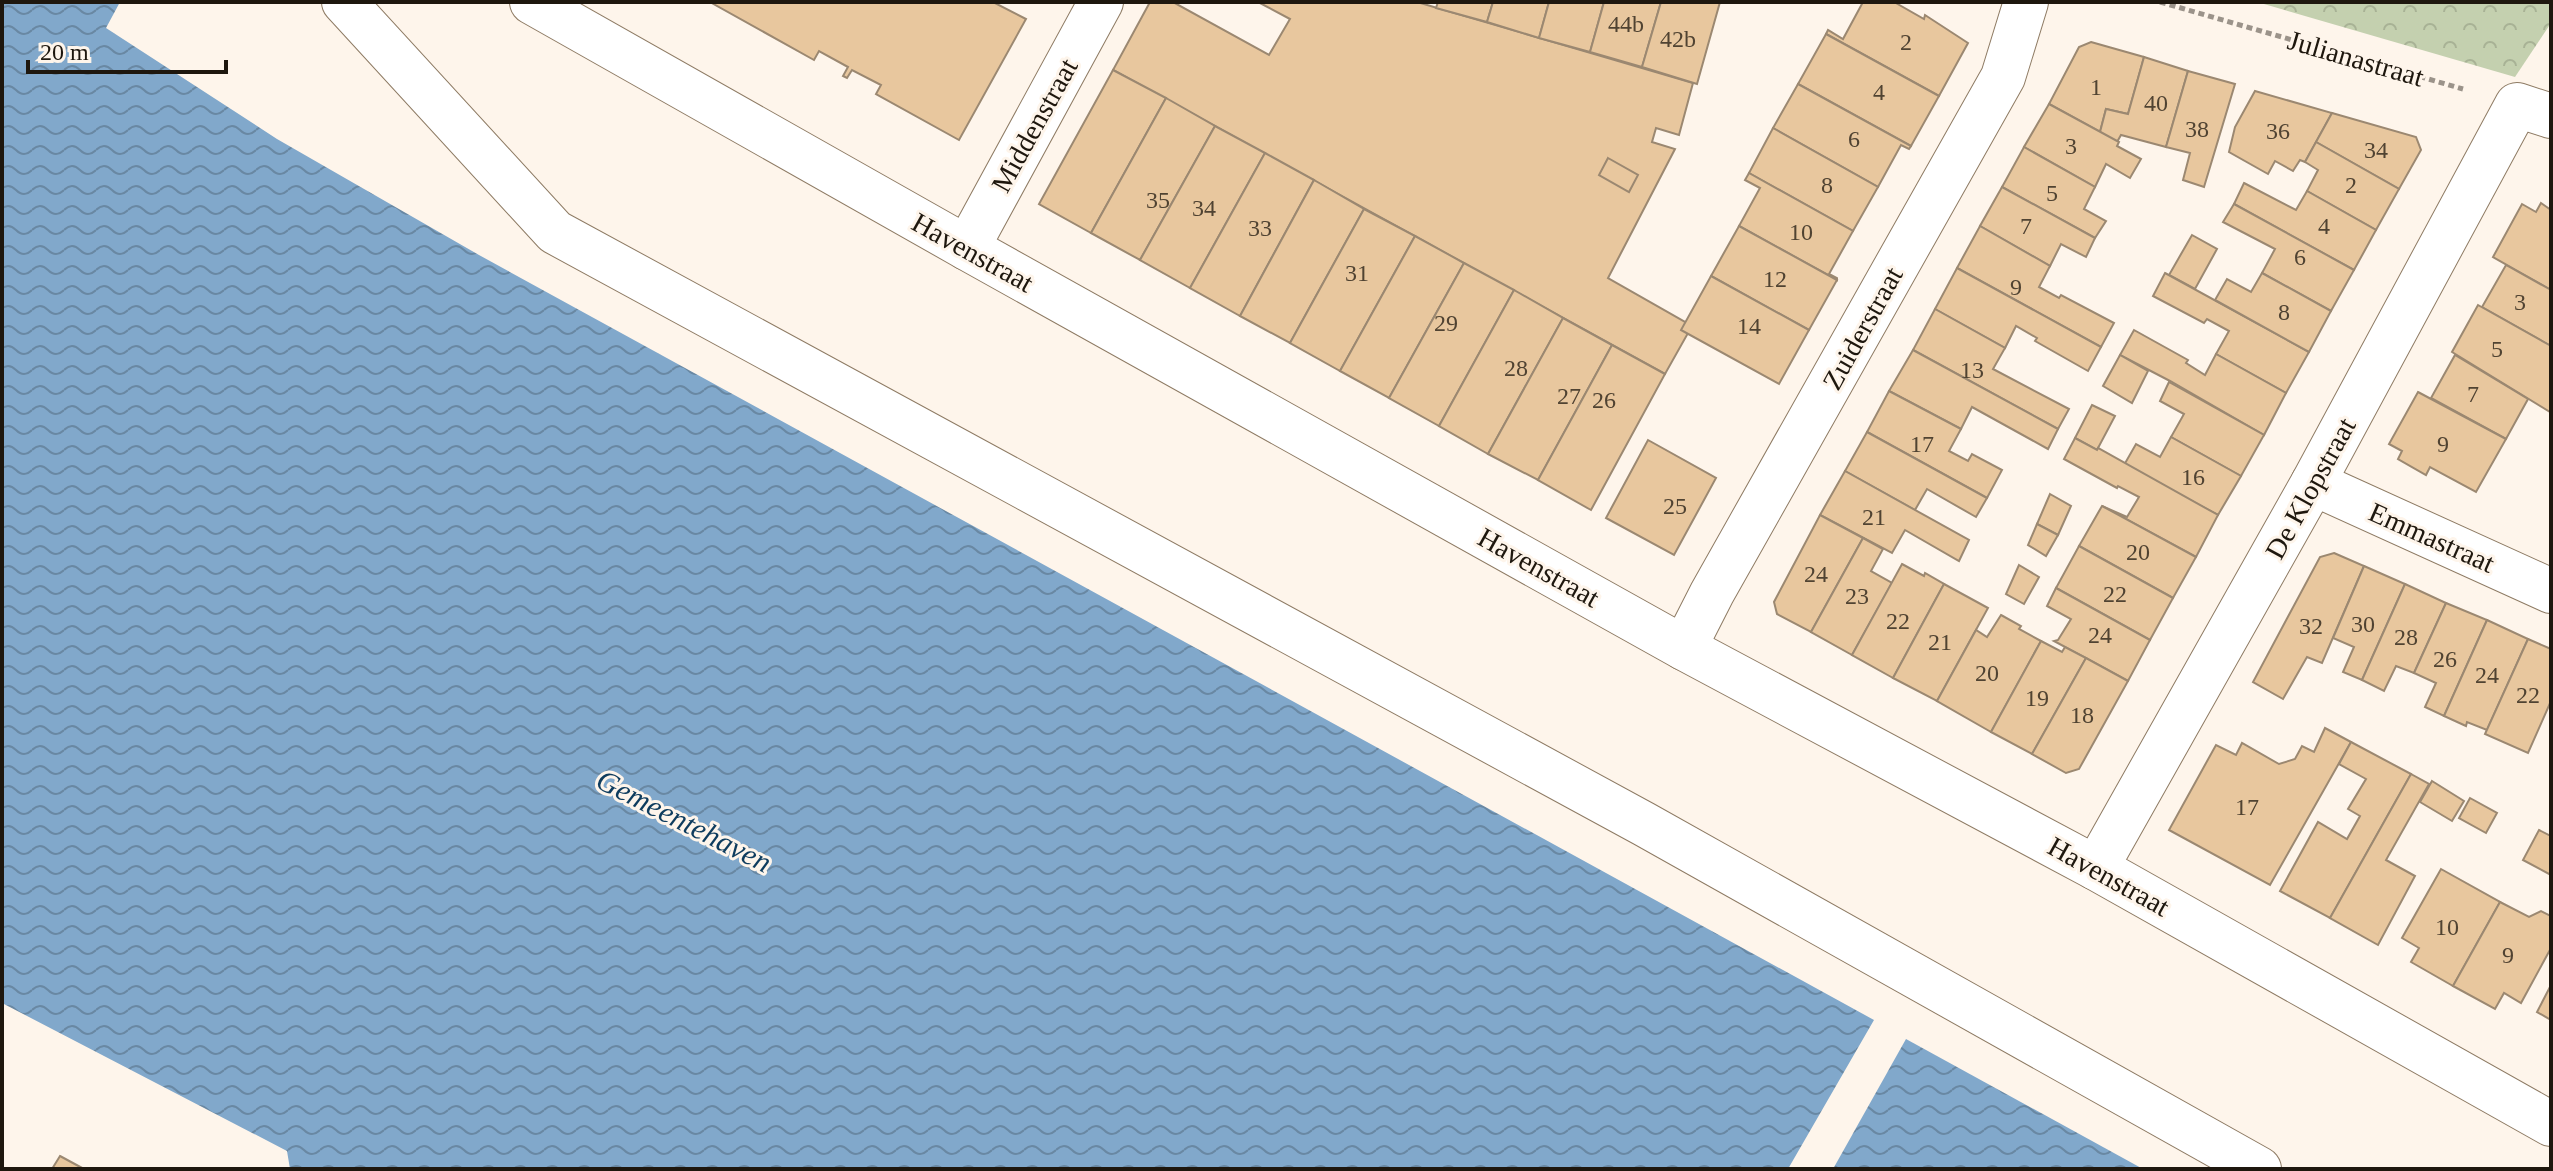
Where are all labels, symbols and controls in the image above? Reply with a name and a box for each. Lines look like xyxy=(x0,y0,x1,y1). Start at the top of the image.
house number: 44b xyxy=(1608,11,1644,37)
scale bar xyxy=(28,24,226,74)
street label: Julianastraat xyxy=(2284,24,2428,93)
house number: 42b xyxy=(1660,26,1696,52)
house number: 2 xyxy=(1900,29,1912,55)
text: 20 m xyxy=(40,39,89,65)
street label: Middenstraat xyxy=(985,53,1084,197)
house number: 1 xyxy=(2090,74,2102,100)
house number: 4 xyxy=(1873,79,1885,105)
house number: 40 xyxy=(2144,90,2168,116)
house number: 38 xyxy=(2185,116,2209,142)
house number: 36 xyxy=(2266,118,2290,144)
house number: 6 xyxy=(1848,126,1860,152)
house number: 3 xyxy=(2065,133,2077,159)
house number: 34 xyxy=(2364,137,2388,163)
house number: 8 xyxy=(1821,172,1833,198)
house number: 2 xyxy=(2345,172,2357,198)
house number: 5 xyxy=(2046,180,2058,206)
house number: 35 xyxy=(1146,187,1170,213)
house number: 34 xyxy=(1192,195,1216,221)
street label: Havenstraat xyxy=(907,206,1039,299)
house number: 7 xyxy=(2020,213,2032,239)
house number: 4 xyxy=(2318,213,2330,239)
house number: 33 xyxy=(1248,215,1272,241)
house number: 10 xyxy=(1789,219,1813,245)
house number: 6 xyxy=(2294,244,2306,270)
house number: 31 xyxy=(1345,260,1369,286)
street label: Zuiderstraat xyxy=(1816,261,1909,395)
house number: 12 xyxy=(1763,266,1787,292)
house number: 9 xyxy=(2010,274,2022,300)
house number: 3 xyxy=(2514,289,2526,315)
house number: 8 xyxy=(2278,299,2290,325)
house number: 29 xyxy=(1434,310,1458,336)
house number: 14 xyxy=(1737,313,1761,339)
house number: 5 xyxy=(2491,336,2503,362)
house number: 28 xyxy=(1504,355,1528,381)
house number: 13 xyxy=(1960,357,1984,383)
house number: 7 xyxy=(2467,381,2479,407)
house number: 27 xyxy=(1557,383,1581,409)
house number: 26 xyxy=(1592,387,1616,413)
street label: De Klopstraat xyxy=(2259,412,2362,564)
house number: 17 xyxy=(1910,431,1934,457)
house number: 9 xyxy=(2437,431,2449,457)
house number: 16 xyxy=(2181,464,2205,490)
house number: 25 xyxy=(1663,493,1687,519)
street label: Emmastraat xyxy=(2364,496,2499,579)
house number: 21 xyxy=(1862,504,1886,530)
street label: Havenstraat xyxy=(1473,521,1605,614)
house number: 20 xyxy=(2126,539,2150,565)
house number: 24 xyxy=(1804,561,1828,587)
house number: 22 xyxy=(2103,581,2127,607)
house number: 23 xyxy=(1845,583,1869,609)
house number: 22 xyxy=(1886,608,1910,634)
house number: 30 xyxy=(2351,611,2375,637)
house number: 32 xyxy=(2299,613,2323,639)
house number: 24 xyxy=(2088,622,2112,648)
house number: 28 xyxy=(2394,624,2418,650)
house number: 21 xyxy=(1928,629,1952,655)
house number: 26 xyxy=(2433,646,2457,672)
house number: 20 xyxy=(1975,660,1999,686)
house number: 24 xyxy=(2475,662,2499,688)
house number: 22 xyxy=(2516,682,2540,708)
house number: 19 xyxy=(2025,685,2049,711)
house number: 18 xyxy=(2070,702,2094,728)
water label: Gemeentehaven xyxy=(591,762,777,879)
house number: 17 xyxy=(2235,794,2259,820)
street label: Havenstraat xyxy=(2043,830,2175,923)
house number: 10 xyxy=(2435,914,2459,940)
house number: 9 xyxy=(2502,942,2514,968)

